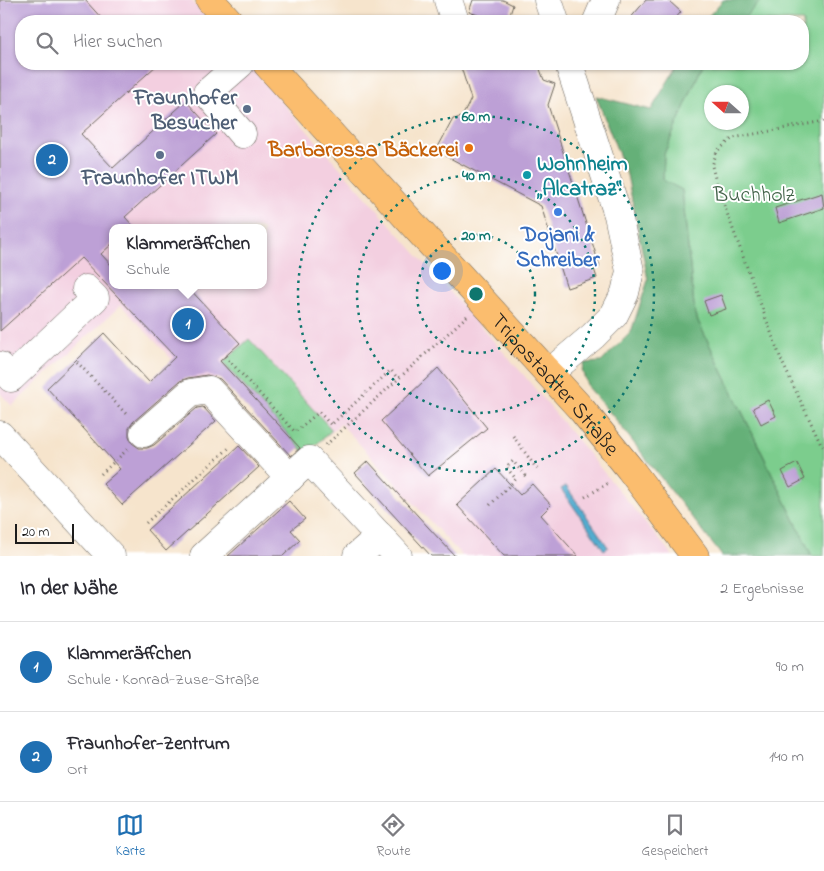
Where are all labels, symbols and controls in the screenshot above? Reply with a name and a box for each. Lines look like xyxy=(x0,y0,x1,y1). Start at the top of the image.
search box xyxy=(15,15,809,70)
icon: search xyxy=(33,29,61,57)
text: Hier suchen xyxy=(73,29,162,56)
place label: Fraunhofer Besucher xyxy=(133,83,238,140)
north arrow xyxy=(704,85,749,130)
marker: Fraunhofer Besucher xyxy=(241,103,253,115)
text: 60 m xyxy=(461,106,491,128)
place label: Barbarossa Bäckerei xyxy=(267,135,459,167)
pin: 2 xyxy=(36,141,68,179)
marker: Barbarossa Bäckerei xyxy=(463,142,475,154)
marker: Fraunhofer ITWM xyxy=(154,149,166,161)
place label: Wohnheim „Alcatraz“ xyxy=(536,149,627,206)
place label: Fraunhofer ITWM xyxy=(80,163,239,195)
text: 40 m xyxy=(461,165,490,187)
marker: Wohnheim „Alcatraz“ xyxy=(521,169,533,181)
park label: Buchholz xyxy=(712,180,796,212)
marker: Dojani & Schreiber xyxy=(552,206,564,218)
place label: Dojani & Schreiber xyxy=(516,220,601,277)
popup xyxy=(109,224,267,289)
text: 20 m xyxy=(460,225,491,247)
text: Klammeräffchen xyxy=(126,231,250,258)
text: Schule xyxy=(126,258,170,282)
your location xyxy=(429,258,455,284)
centre of rings xyxy=(467,285,485,303)
pin: 1 xyxy=(172,305,204,343)
street label: Trippstadter Straße xyxy=(482,307,626,464)
scale bar xyxy=(15,521,74,544)
text: 20 m xyxy=(22,522,49,543)
text: In der Nähe xyxy=(20,574,118,604)
text: 2 Ergebnisse xyxy=(720,577,804,601)
text: Klammeräffchen xyxy=(67,641,191,668)
text: 1 xyxy=(33,655,39,679)
text: 90 m xyxy=(776,655,804,679)
text: Schule · Konrad-Zuse-Straße xyxy=(67,668,259,692)
text: Fraunhofer-Zentrum xyxy=(67,731,230,758)
text: 2 xyxy=(32,745,40,769)
text: 140 m xyxy=(769,745,804,769)
text: Ort xyxy=(67,758,88,782)
tab: Karte xyxy=(116,811,145,862)
tab: Route xyxy=(376,811,410,862)
tab: Gespeichert xyxy=(642,811,708,862)

